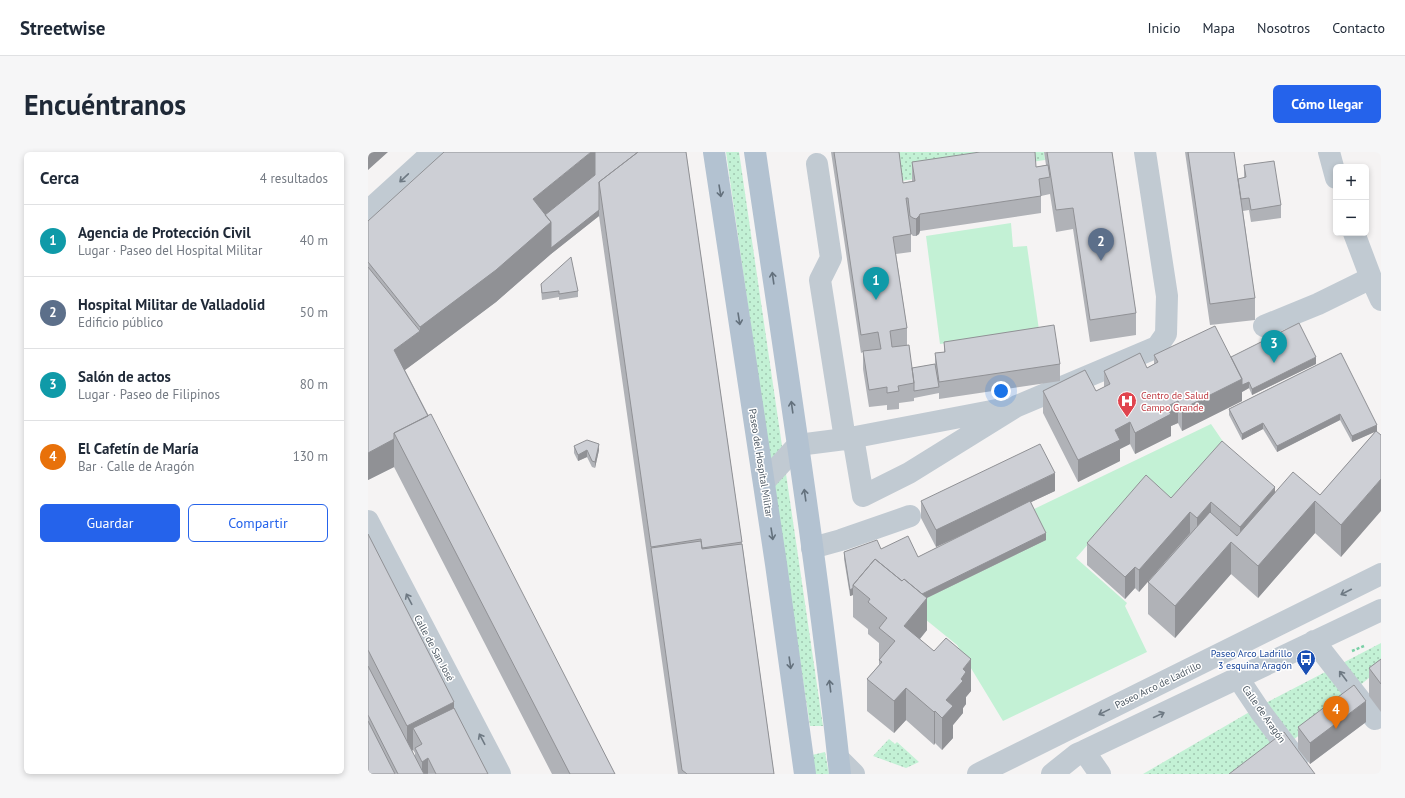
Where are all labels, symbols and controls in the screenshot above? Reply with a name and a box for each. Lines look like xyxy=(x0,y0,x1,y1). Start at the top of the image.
text: Streetwise xyxy=(20,16,105,40)
text: Inicio xyxy=(1147,19,1180,37)
text: Mapa xyxy=(1202,19,1235,37)
text: Nosotros xyxy=(1257,19,1310,37)
text: Contacto xyxy=(1332,19,1385,37)
button: Cómo llegar xyxy=(1273,85,1381,123)
text: Encuéntranos xyxy=(24,86,186,123)
map controls xyxy=(1333,164,1369,236)
button: + xyxy=(1333,164,1369,200)
text: Cerca xyxy=(40,167,79,189)
text: 4 resultados xyxy=(260,170,328,187)
one-way arrow xyxy=(399,174,409,183)
one-way arrow xyxy=(716,184,724,197)
button: − xyxy=(1333,200,1369,236)
text: Agencia de Protección Civil xyxy=(78,223,251,242)
pin: 2 xyxy=(1088,228,1114,261)
text: 1 xyxy=(49,232,57,249)
text: 40 m xyxy=(300,232,328,249)
text: Lugar · Paseo del Hospital Militar xyxy=(78,242,262,259)
pin: 1 xyxy=(863,267,889,300)
one-way arrow xyxy=(769,272,777,285)
text: Hospital Militar de Valladolid xyxy=(78,295,265,314)
text: 2 xyxy=(49,304,57,321)
text: 50 m xyxy=(300,304,328,321)
one-way arrow xyxy=(735,312,743,325)
text: Edificio público xyxy=(78,314,163,331)
pin: 3 xyxy=(1261,330,1287,363)
text: Salón de actos xyxy=(78,367,171,386)
text: 3 xyxy=(49,376,57,393)
text: 80 m xyxy=(300,376,328,393)
your location xyxy=(991,381,1011,401)
text: Lugar · Paseo de Filipinos xyxy=(78,386,220,403)
place label: Centro de Salud Campo Grande xyxy=(1141,389,1209,414)
hospital icon: Centro de Salud Campo Grande xyxy=(1116,390,1138,418)
one-way arrow xyxy=(788,401,796,414)
street label: Paseo del Hospital Militar xyxy=(746,408,776,519)
text: El Cafetín de María xyxy=(78,439,199,458)
text: 4 xyxy=(49,448,57,465)
text: 130 m xyxy=(293,448,328,465)
text: Bar · Calle de Aragón xyxy=(78,458,194,475)
one-way arrow xyxy=(801,489,809,502)
button: Guardar xyxy=(40,504,180,542)
button: Compartir xyxy=(188,504,328,542)
one-way arrow xyxy=(768,527,776,540)
one-way arrow xyxy=(1340,588,1352,596)
one-way arrow xyxy=(404,594,412,606)
street label: Calle de San José xyxy=(411,613,457,683)
place label: Paseo Arco Ladrillo 3 esquina Aragón xyxy=(1211,647,1292,672)
bus stop icon: Paseo Arco Ladrillo 3 esquina Aragón xyxy=(1295,648,1317,676)
one-way arrow xyxy=(786,656,794,669)
street label: Paseo Arco de Ladrillo xyxy=(1113,658,1203,712)
one-way arrow xyxy=(1338,671,1347,682)
one-way arrow xyxy=(826,680,834,693)
street label: Calle de Aragón xyxy=(1239,683,1289,745)
pin: 4 xyxy=(1323,696,1349,729)
one-way arrow xyxy=(1099,709,1111,716)
one-way arrow xyxy=(1153,711,1165,718)
one-way arrow xyxy=(478,734,485,746)

